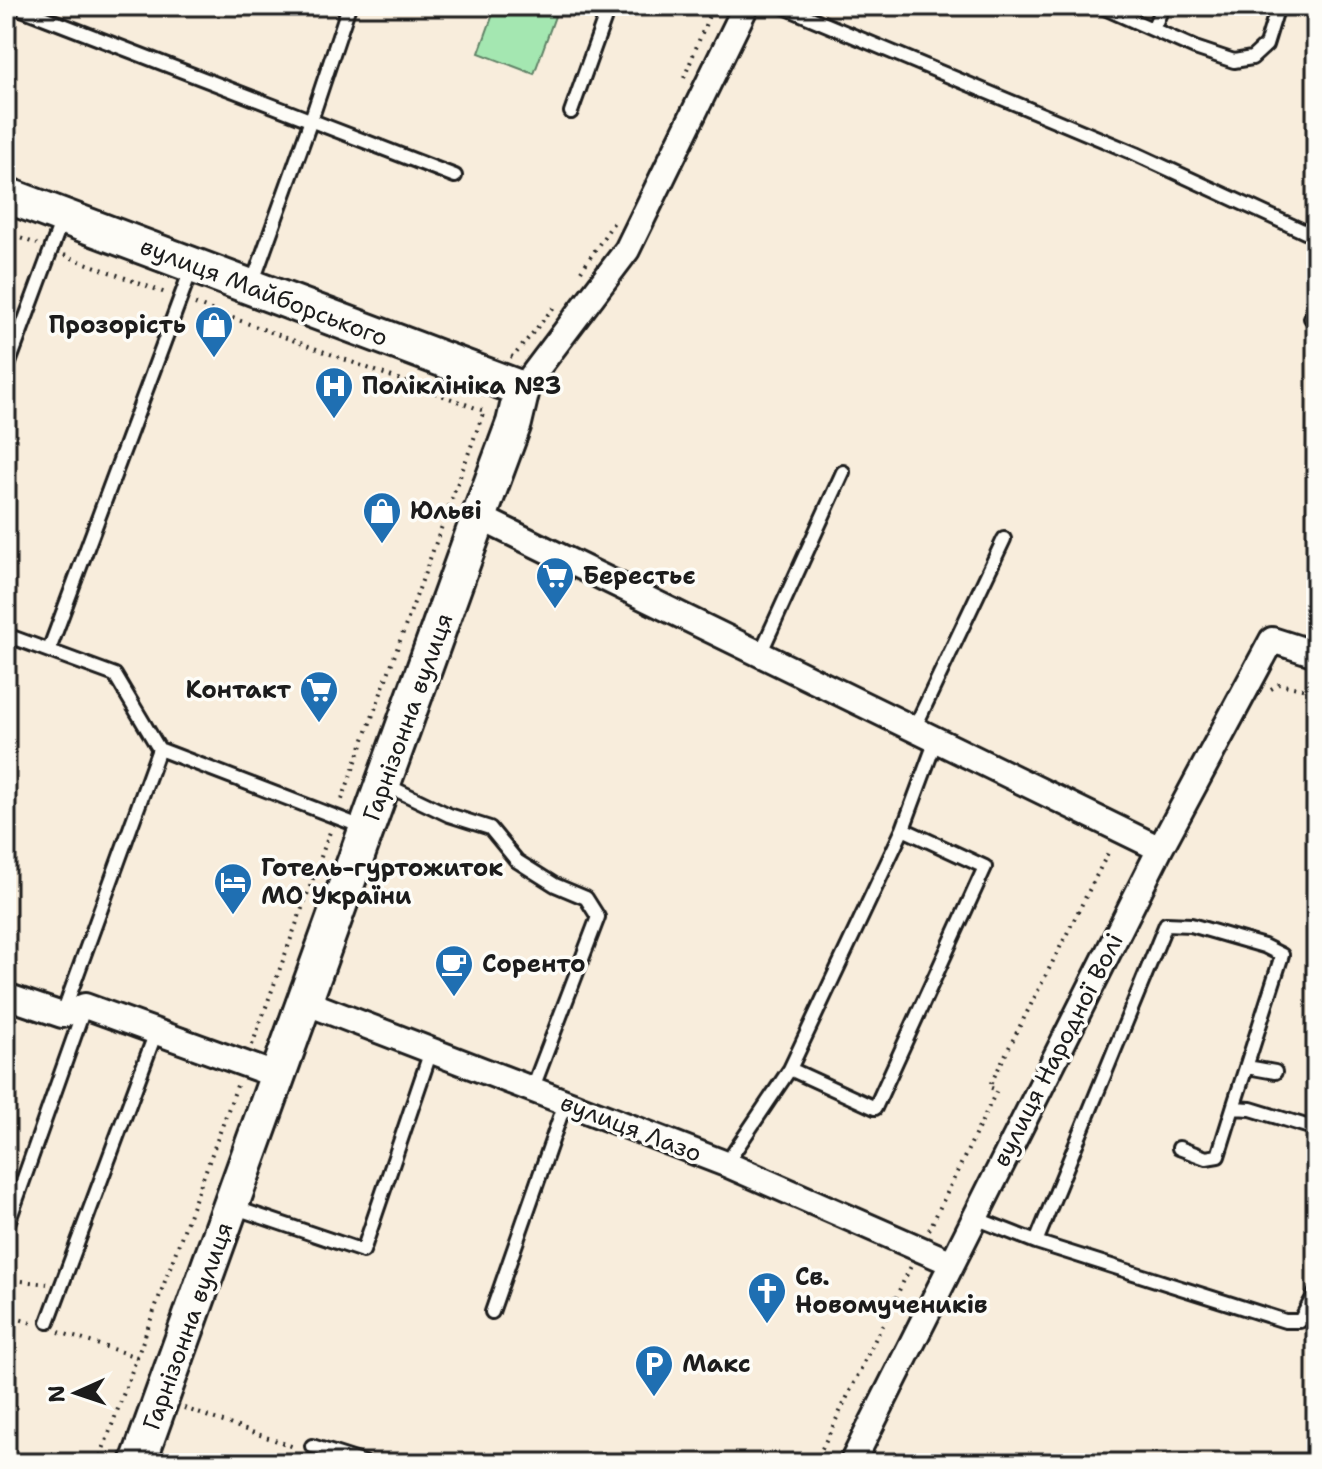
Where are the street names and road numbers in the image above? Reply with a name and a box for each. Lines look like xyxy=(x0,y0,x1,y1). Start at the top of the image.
street label: вулиця Майборського xyxy=(136,230,392,354)
street label: Гарнізонна вулиця xyxy=(355,609,461,825)
street label: вулиця Народної Волі xyxy=(985,928,1131,1172)
street label: вулиця Лазо xyxy=(556,1086,706,1170)
street label: Гарнізонна вулиця xyxy=(135,1218,241,1434)

